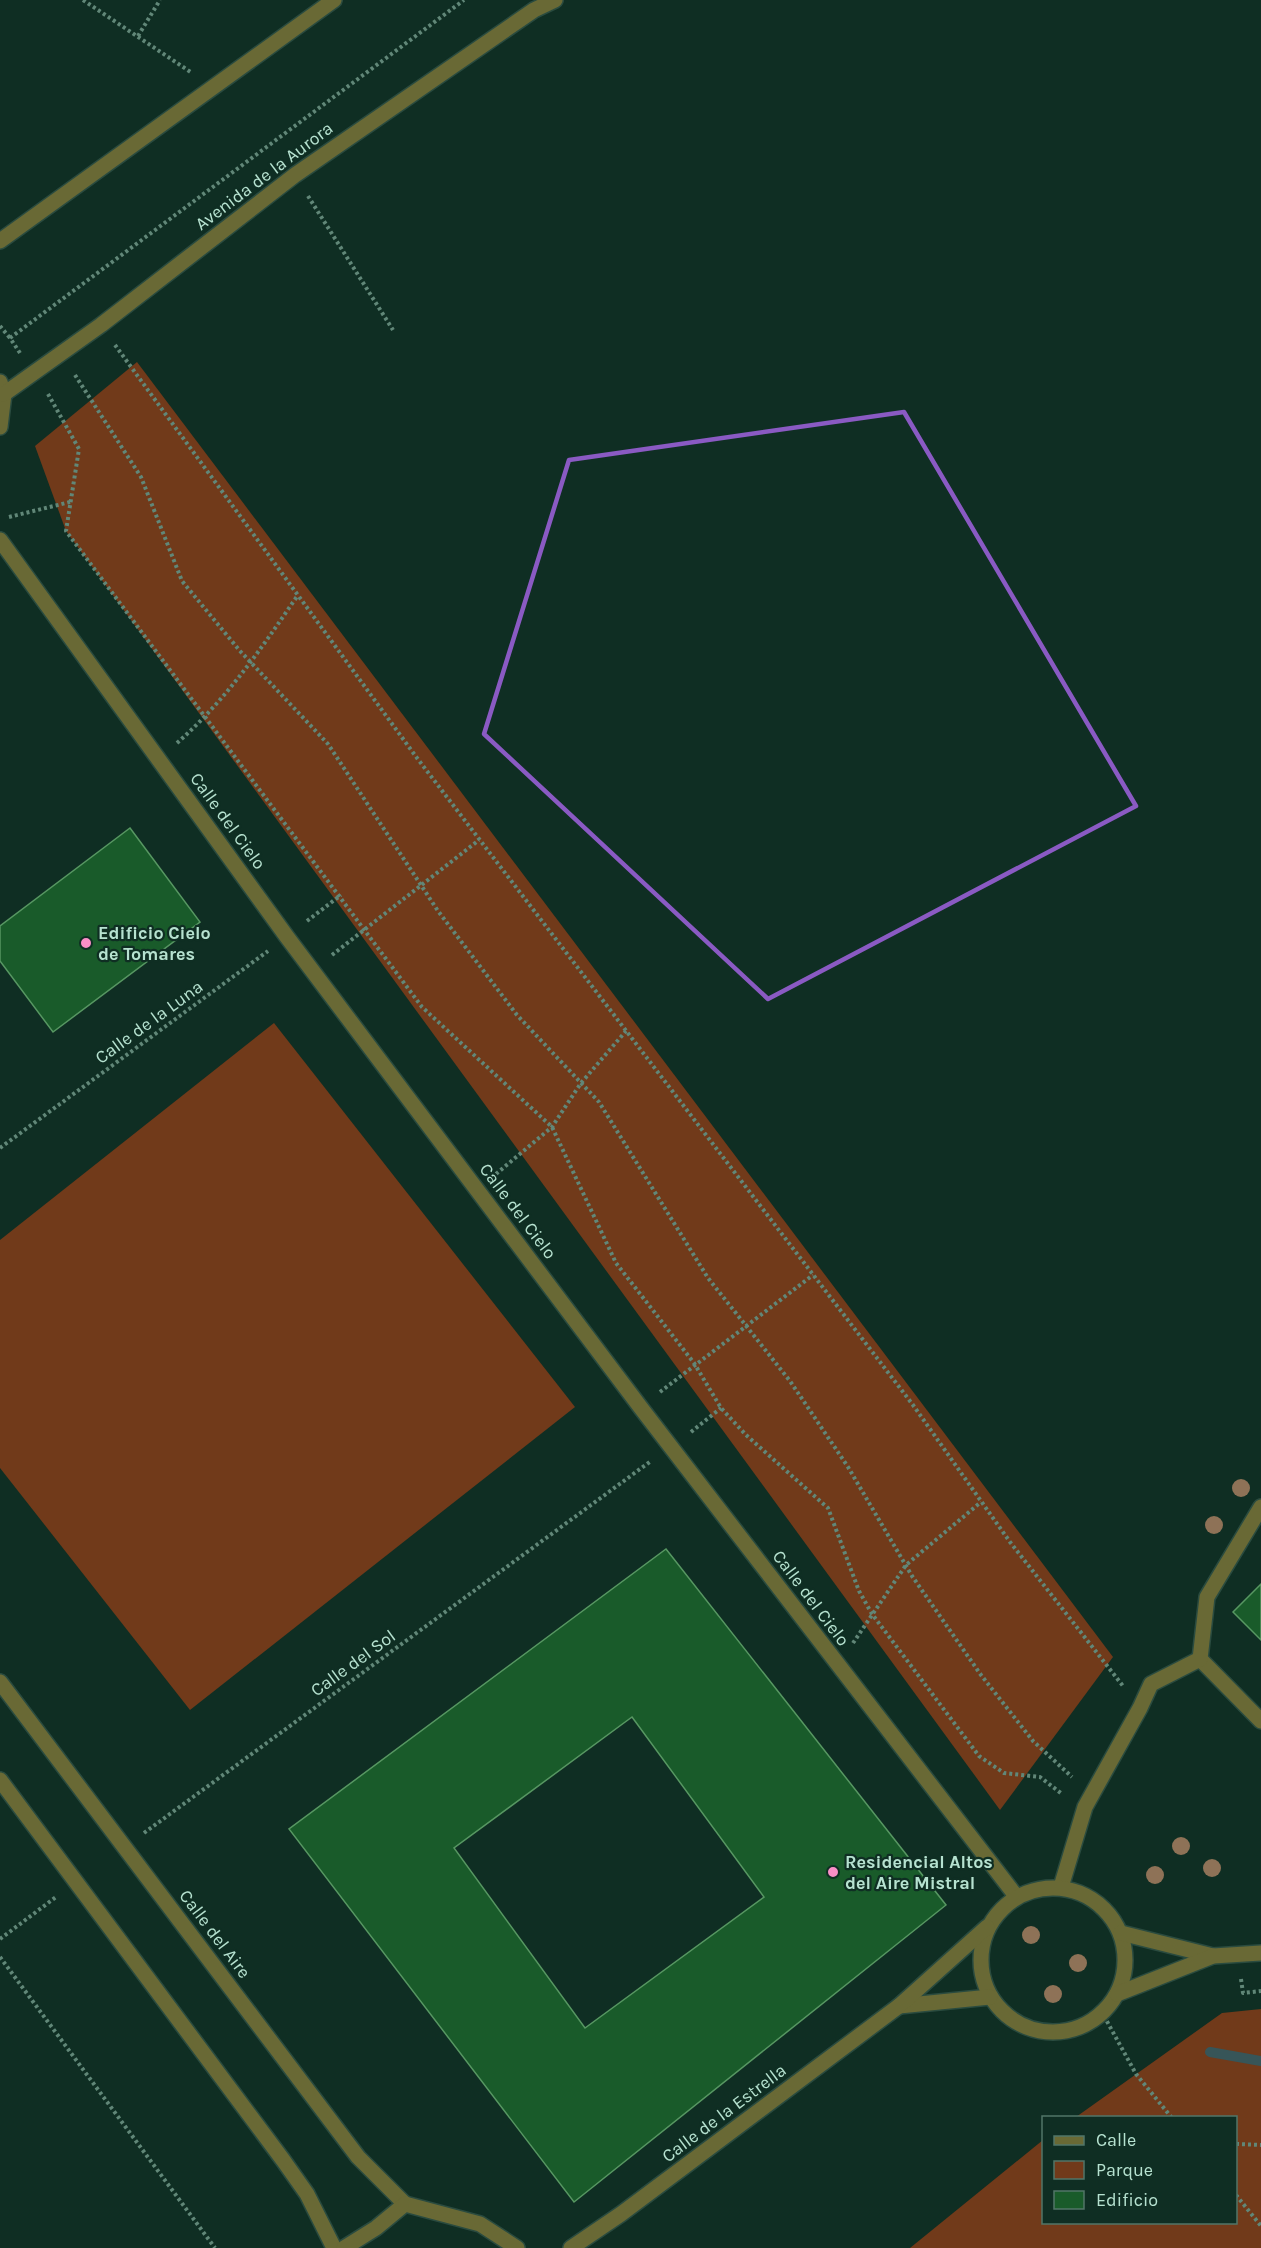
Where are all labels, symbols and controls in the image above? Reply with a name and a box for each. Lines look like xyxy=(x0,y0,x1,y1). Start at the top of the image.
street label: Avenida de la Aurora xyxy=(191,117,337,235)
street label: Calle del Cielo xyxy=(186,768,270,874)
place label: Edificio Cielo de Tomares xyxy=(98,922,211,965)
marker: Edificio Cielo de Tomares xyxy=(79,936,93,950)
street label: Calle de la Luna xyxy=(91,975,207,1069)
street label: Calle del Cielo xyxy=(475,1159,561,1263)
street label: Calle del Cielo xyxy=(768,1546,854,1650)
street label: Calle del Sol xyxy=(306,1625,400,1701)
place label: Residencial Altos del Aire Mistral xyxy=(845,1851,993,1894)
marker: Residencial Altos del Aire Mistral xyxy=(826,1865,840,1879)
street label: Calle del Aire xyxy=(175,1885,255,1983)
street label: Calle de la Estrella xyxy=(657,2059,791,2167)
legend xyxy=(1042,2116,1237,2224)
text: Calle xyxy=(1096,2129,1136,2151)
text: Parque xyxy=(1096,2159,1153,2181)
text: Edificio xyxy=(1096,2189,1158,2211)

